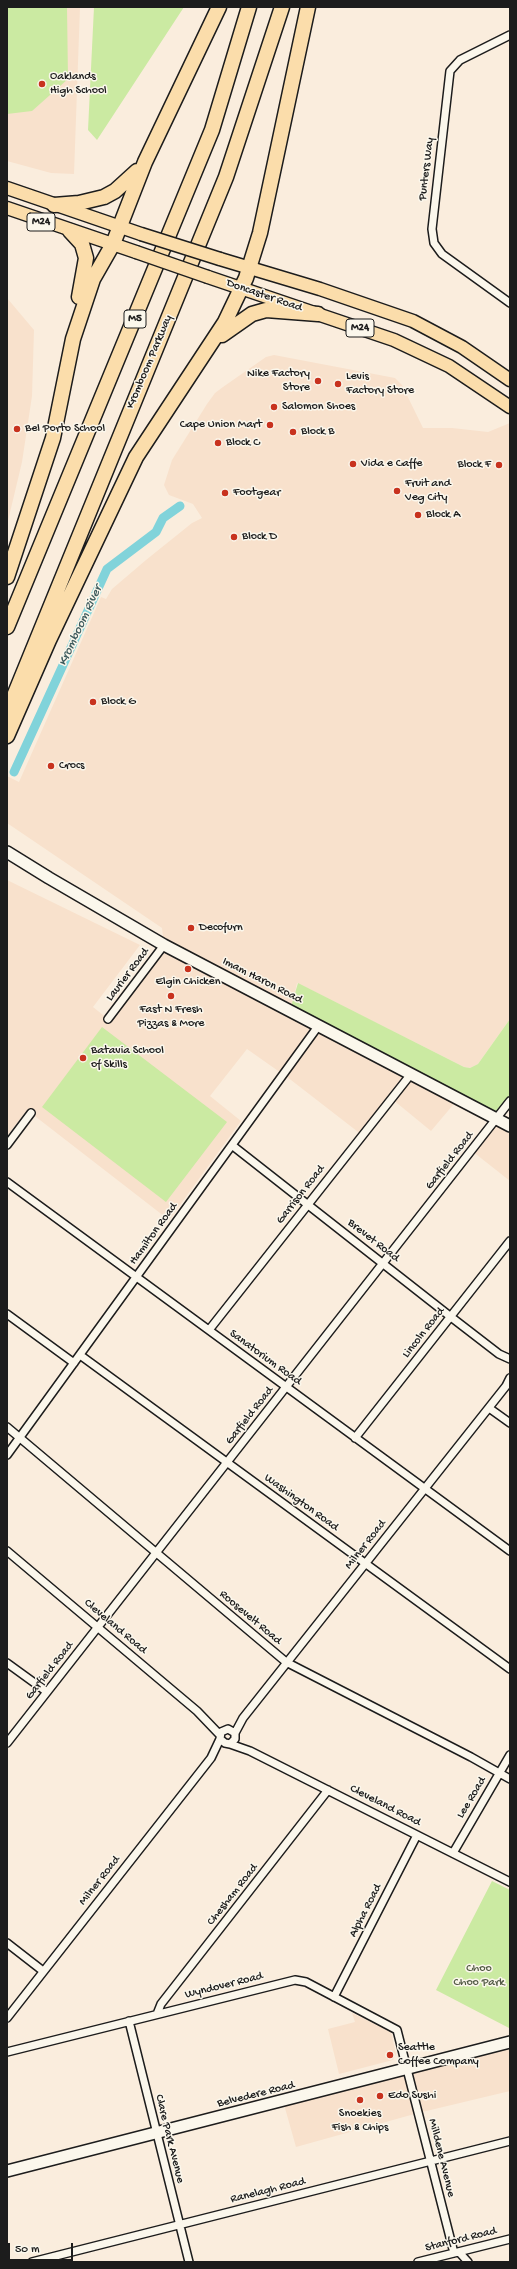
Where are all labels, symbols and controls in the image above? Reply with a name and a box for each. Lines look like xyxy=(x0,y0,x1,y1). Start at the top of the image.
place label: Oaklands High School xyxy=(50,70,107,98)
marker: Oaklands High School xyxy=(37,79,47,89)
street label: Punters Way xyxy=(416,137,438,201)
road number: M24 xyxy=(27,213,55,231)
street label: Doncaster Road xyxy=(224,276,304,316)
road number: M5 xyxy=(124,310,146,328)
street label: Kromboom Parkway xyxy=(124,313,176,411)
road number: M24 xyxy=(346,319,374,337)
place label: Nike Factory Store xyxy=(247,367,310,395)
place label: Levis Factory Store xyxy=(346,370,414,398)
marker: Nike Factory Store xyxy=(313,376,323,386)
marker: Levis Factory Store xyxy=(333,379,343,389)
place label: Salomon Shoes xyxy=(282,400,355,414)
marker: Salomon Shoes xyxy=(269,402,279,412)
place label: Cape Union Mart xyxy=(180,418,262,432)
marker: Cape Union Mart xyxy=(265,420,275,430)
place label: Bel Porto School xyxy=(25,422,105,436)
marker: Bel Porto School xyxy=(12,424,22,434)
place label: Block B xyxy=(301,425,334,439)
marker: Block B xyxy=(288,427,298,437)
place label: Block C xyxy=(226,436,260,450)
marker: Block C xyxy=(213,438,223,448)
place label: Vida e Caffe xyxy=(361,457,423,471)
place label: Block F xyxy=(458,458,491,472)
marker: Vida e Caffe xyxy=(348,459,358,469)
marker: Block F xyxy=(494,460,504,470)
place label: Fruit and Veg City xyxy=(405,477,451,505)
place label: Footgear xyxy=(233,486,280,500)
marker: Fruit and Veg City xyxy=(392,486,402,496)
marker: Footgear xyxy=(220,488,230,498)
place label: Block A xyxy=(426,508,460,522)
marker: Block A xyxy=(413,510,423,520)
place label: Block D xyxy=(242,530,277,544)
marker: Block D xyxy=(229,532,239,542)
water label: Kromboom River xyxy=(56,583,106,669)
place label: Block G xyxy=(101,695,136,709)
marker: Block G xyxy=(88,697,98,707)
place label: Crocs xyxy=(59,759,84,773)
marker: Crocs xyxy=(46,761,56,771)
place label: Decofurn xyxy=(199,921,243,935)
marker: Decofurn xyxy=(186,923,196,933)
street label: Laurier Road xyxy=(103,945,153,1005)
street label: Imam Haron Road xyxy=(219,955,305,1007)
marker: Elgin Chicken xyxy=(183,964,193,974)
place label: Elgin Chicken xyxy=(156,975,220,989)
marker: Fast N Fresh Pizzas & More xyxy=(166,991,176,1001)
place label: Fast N Fresh Pizzas & More xyxy=(137,1003,205,1031)
place label: Batavia School of Skills xyxy=(91,1044,164,1072)
marker: Batavia School of Skills xyxy=(78,1053,88,1063)
street label: Garfield Road xyxy=(423,1129,477,1193)
street label: Garrison Road xyxy=(274,1163,328,1227)
street label: Hamilton Road xyxy=(127,1200,181,1268)
street label: Brevet Road xyxy=(344,1216,402,1266)
street label: Lincoln Road xyxy=(400,1305,448,1361)
street label: Sanatorium Road xyxy=(226,1327,304,1389)
street label: Garfield Road xyxy=(223,1384,277,1448)
street label: Washington Road xyxy=(261,1471,341,1535)
street label: Milner Road xyxy=(342,1517,390,1573)
street label: Roosevelt Road xyxy=(216,1588,284,1648)
street label: Cleveland Road xyxy=(81,1596,149,1658)
street label: Garfield Road xyxy=(23,1639,77,1703)
street label: Lee Road xyxy=(454,1775,490,1821)
street label: Cleveland Road xyxy=(347,1782,423,1830)
street label: Milner Road xyxy=(76,1853,124,1909)
street label: Chesham Road xyxy=(204,1861,262,1929)
street label: Alpha Road xyxy=(346,1882,386,1940)
park label: Choo Choo Park xyxy=(453,1962,505,1990)
street label: Wyndover Road xyxy=(184,1969,264,2003)
place label: Seattle Coffee Company xyxy=(398,2041,479,2069)
marker: Seattle Coffee Company xyxy=(385,2050,395,2060)
street label: Belvedere Road xyxy=(216,2078,296,2112)
place label: Edo Sushi xyxy=(388,2089,436,2103)
marker: Edo Sushi xyxy=(375,2091,385,2101)
street label: Clare Park Avenue xyxy=(151,2093,187,2185)
marker: Snoekies Fish & Chips xyxy=(355,2095,365,2105)
place label: Snoekies Fish & Chips xyxy=(332,2107,388,2135)
street label: Milldene Avenue xyxy=(424,2117,458,2199)
street label: Ranelagh Road xyxy=(229,2175,307,2207)
street label: Stanford Road xyxy=(424,2224,498,2256)
scale bar xyxy=(10,2235,75,2261)
text: 50 m xyxy=(15,2243,40,2257)

